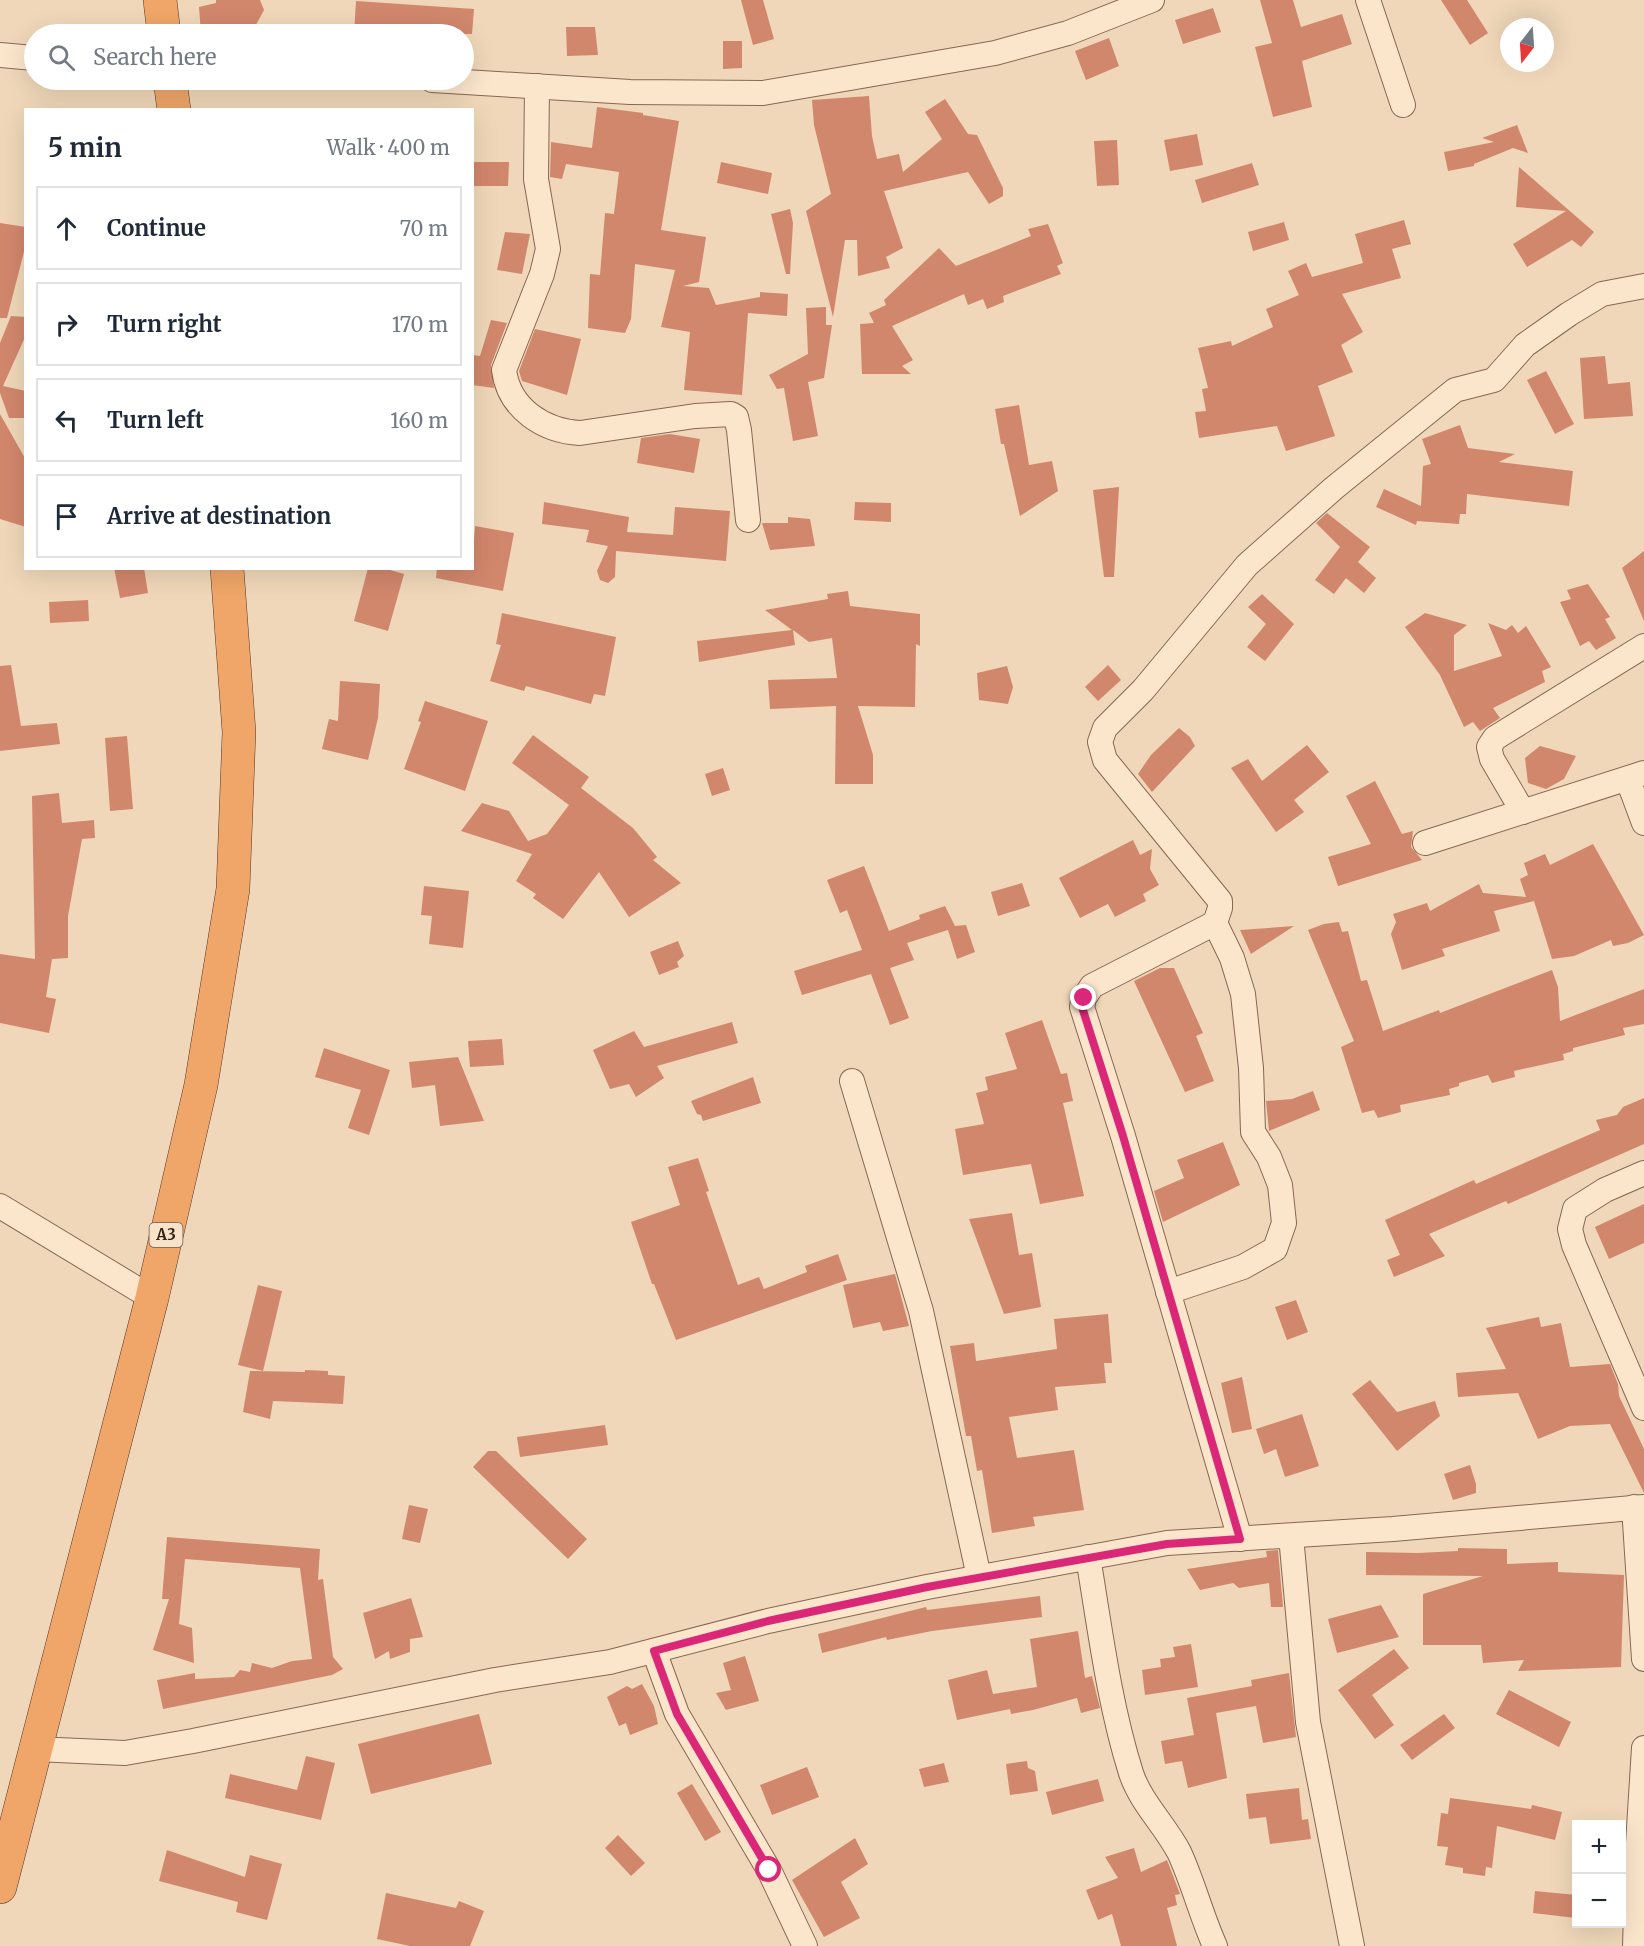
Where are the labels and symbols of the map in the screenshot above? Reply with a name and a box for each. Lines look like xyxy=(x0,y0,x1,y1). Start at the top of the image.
north arrow xyxy=(1500,18,1554,72)
route end xyxy=(1070,984,1096,1010)
road number: A3 xyxy=(150,1223,182,1247)
route start xyxy=(755,1856,781,1882)

